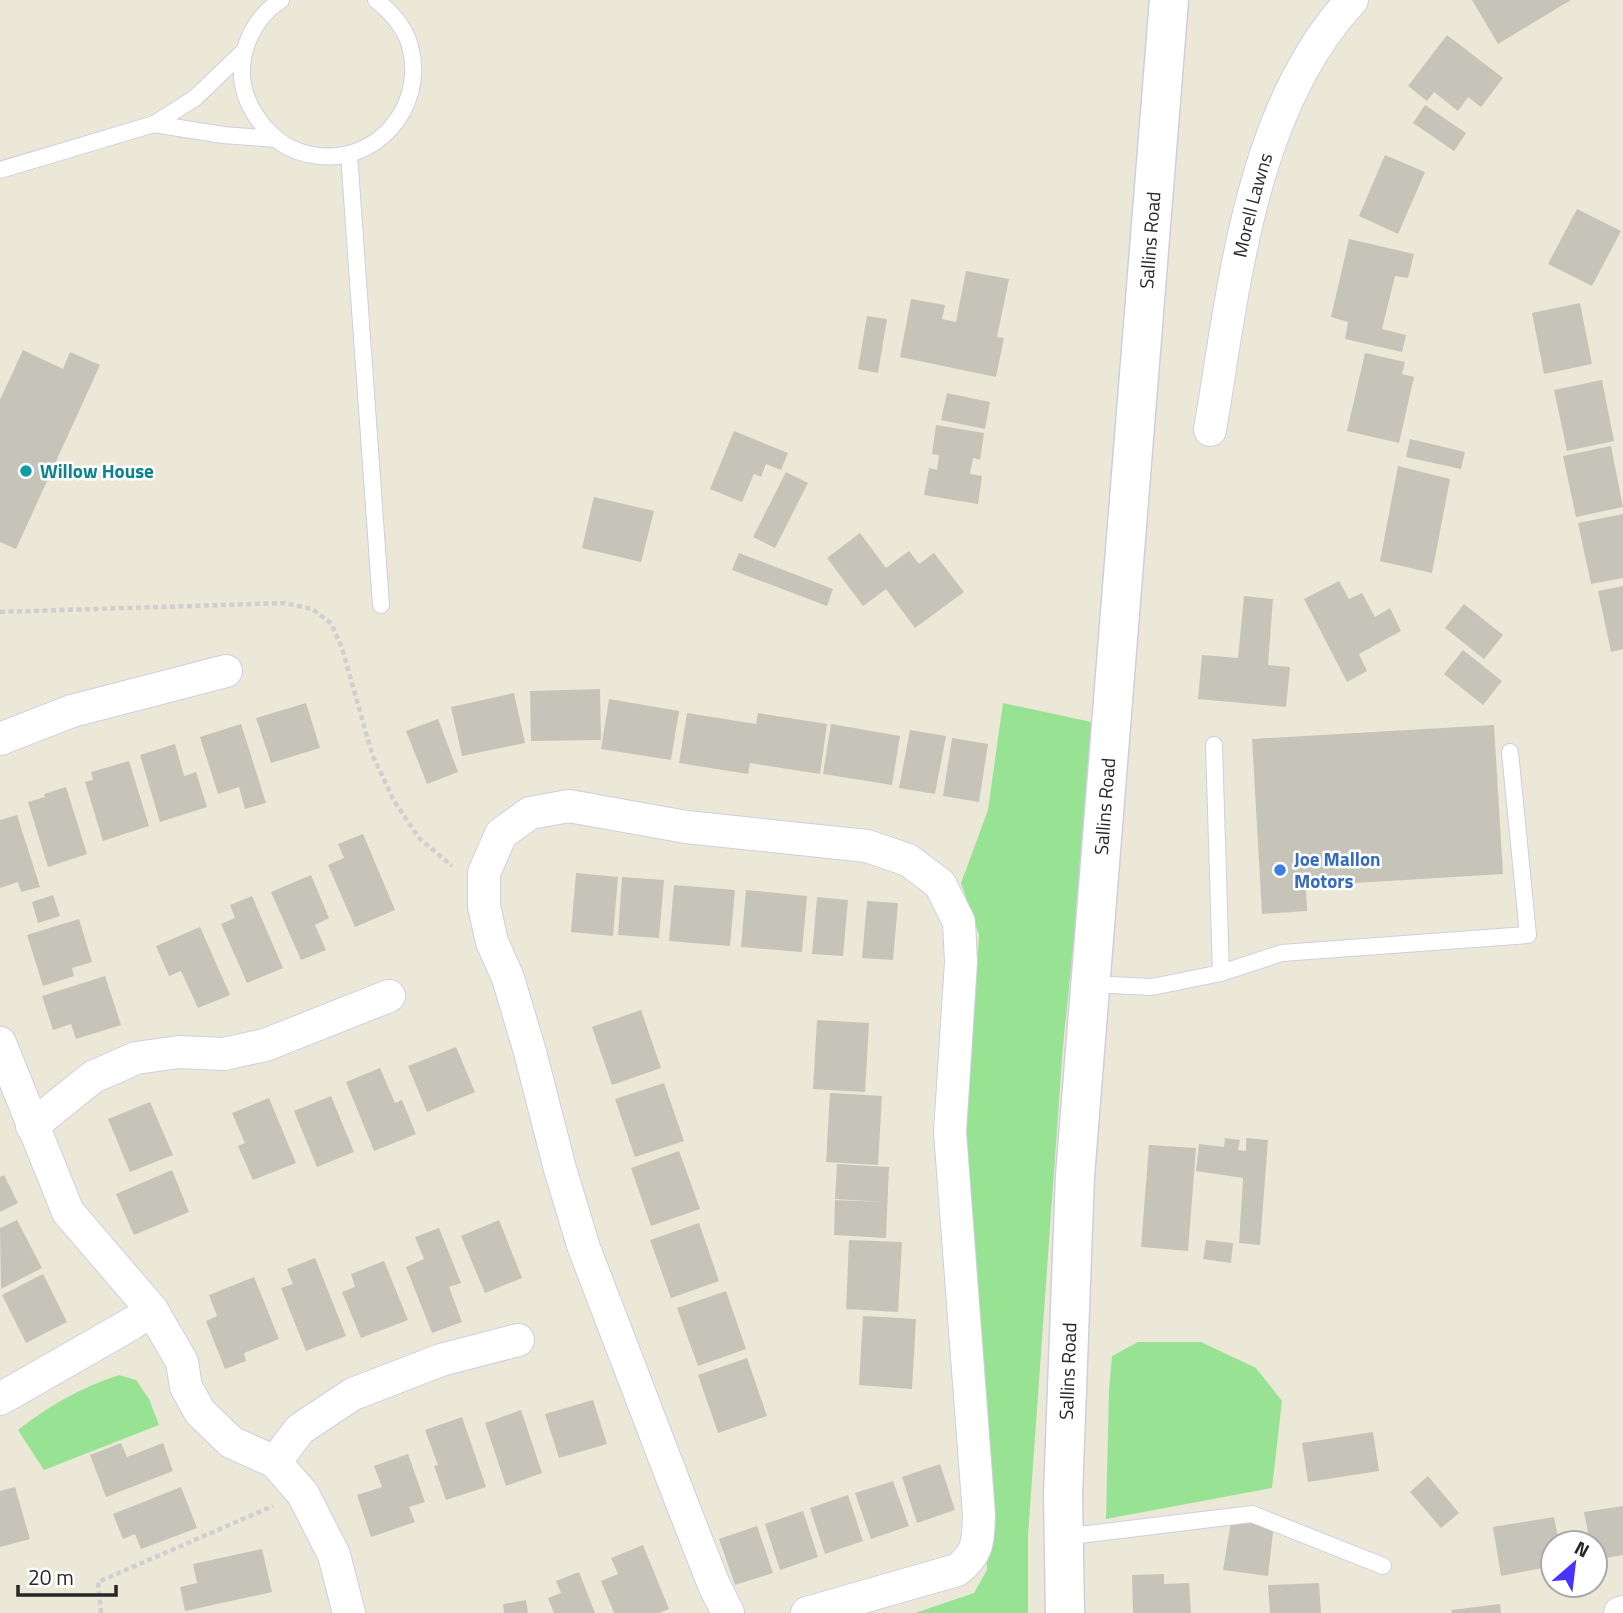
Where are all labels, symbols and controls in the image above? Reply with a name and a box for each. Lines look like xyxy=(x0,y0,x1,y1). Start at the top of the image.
street label: Morell Lawns xyxy=(1225,149,1280,260)
street label: Sallins Road xyxy=(1131,191,1168,290)
place label: Willow House xyxy=(40,456,154,485)
marker: Willow House xyxy=(18,463,34,479)
street label: Sallins Road xyxy=(1086,757,1122,856)
place label: Joe Mallon Motors xyxy=(1294,844,1381,895)
marker: Joe Mallon Motors xyxy=(1272,862,1288,878)
street label: Sallins Road xyxy=(1051,1322,1083,1420)
north arrow xyxy=(1539,1529,1609,1599)
text: N xyxy=(1570,1533,1595,1564)
scale bar xyxy=(18,1554,116,1598)
text: 20 m xyxy=(28,1561,74,1593)

